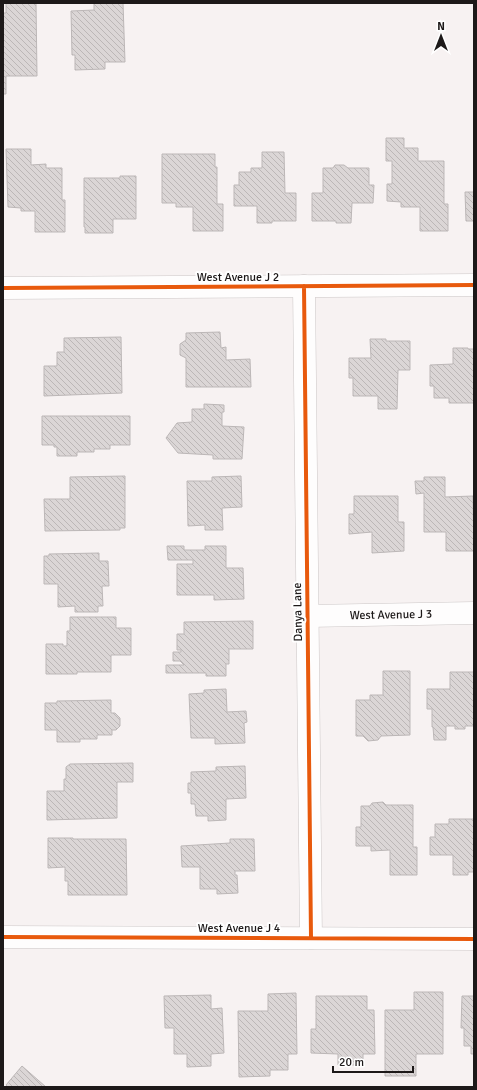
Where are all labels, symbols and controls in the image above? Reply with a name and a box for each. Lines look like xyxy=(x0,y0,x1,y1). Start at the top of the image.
north arrow xyxy=(421,16,461,56)
text: N xyxy=(437,20,445,33)
street label: West Avenue J 2 xyxy=(197,270,279,285)
street label: Danya Lane xyxy=(290,582,306,642)
street label: West Avenue J 3 xyxy=(350,606,432,623)
street label: West Avenue J 4 xyxy=(198,921,281,936)
scale bar xyxy=(333,1048,413,1074)
text: 20 m xyxy=(339,1055,364,1070)

